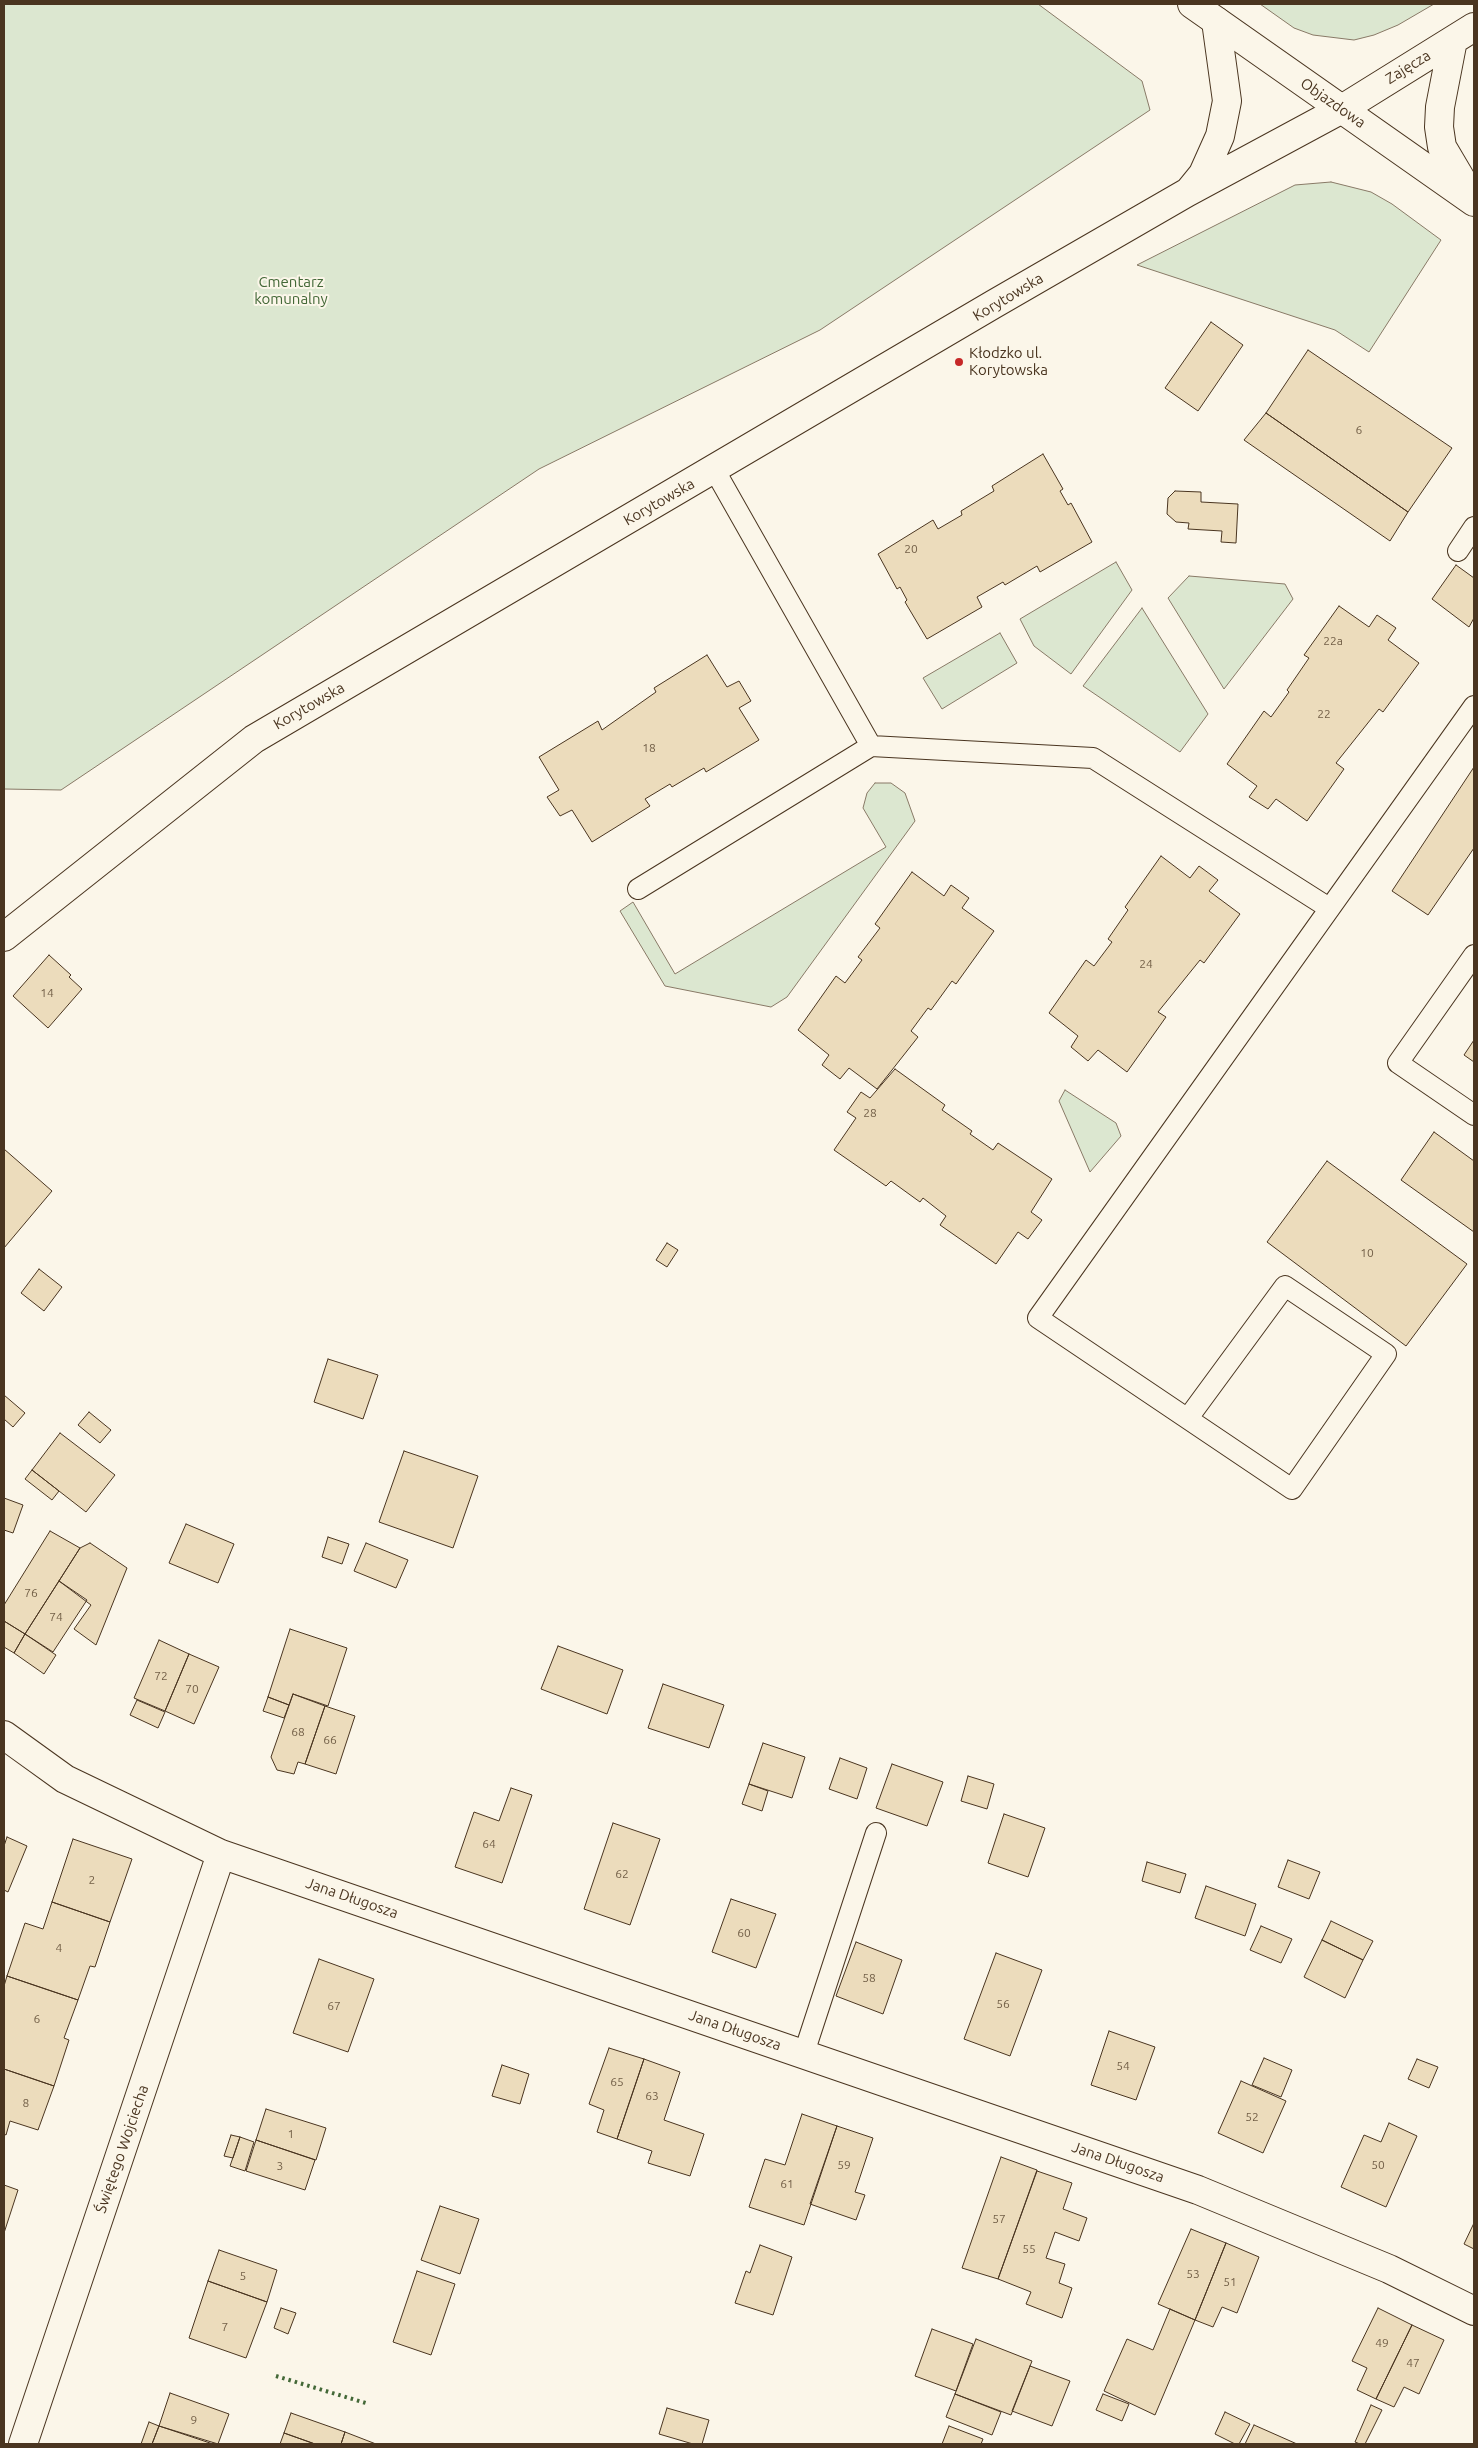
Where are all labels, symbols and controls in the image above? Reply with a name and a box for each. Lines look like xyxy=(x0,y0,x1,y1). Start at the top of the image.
street label: Zajęcza xyxy=(1382,46,1434,88)
street label: Objazdowa xyxy=(1297,74,1369,132)
street label: Korytowska xyxy=(970,269,1046,325)
park label: Cmentarz komunalny xyxy=(254,273,328,308)
place label: Kłodzko ul. Korytowska xyxy=(969,344,1048,379)
marker: Kłodzko ul. Korytowska xyxy=(953,356,965,368)
house number: 6 xyxy=(1356,423,1362,437)
street label: Korytowska xyxy=(620,474,698,530)
house number: 20 xyxy=(904,542,918,556)
house number: 22a xyxy=(1323,634,1343,648)
street label: Korytowska xyxy=(270,678,348,734)
house number: 22 xyxy=(1317,707,1331,721)
house number: 18 xyxy=(642,741,656,755)
house number: 24 xyxy=(1139,957,1153,971)
house number: 14 xyxy=(40,986,54,1000)
house number: 28 xyxy=(863,1106,877,1120)
house number: 10 xyxy=(1360,1246,1374,1260)
house number: 76 xyxy=(24,1586,38,1600)
house number: 74 xyxy=(49,1610,63,1624)
house number: 72 xyxy=(154,1669,168,1683)
house number: 70 xyxy=(185,1682,199,1696)
house number: 68 xyxy=(291,1725,305,1739)
house number: 66 xyxy=(323,1733,337,1747)
house number: 64 xyxy=(482,1837,496,1851)
house number: 62 xyxy=(615,1867,629,1881)
house number: 2 xyxy=(89,1873,95,1887)
street label: Jana Długosza xyxy=(303,1874,401,1922)
house number: 60 xyxy=(737,1926,751,1940)
house number: 4 xyxy=(56,1941,62,1955)
house number: 58 xyxy=(862,1971,876,1985)
house number: 56 xyxy=(996,1997,1010,2011)
house number: 67 xyxy=(327,1999,341,2013)
street label: Jana Długosza xyxy=(686,2006,784,2054)
house number: 6 xyxy=(34,2012,40,2026)
house number: 54 xyxy=(1116,2059,1130,2073)
house number: 65 xyxy=(610,2075,624,2089)
street label: Świętego Wojciecha xyxy=(92,2082,152,2216)
house number: 63 xyxy=(645,2089,659,2103)
house number: 8 xyxy=(23,2096,29,2110)
house number: 52 xyxy=(1245,2110,1259,2124)
house number: 1 xyxy=(288,2127,294,2141)
street label: Jana Długosza xyxy=(1069,2138,1167,2186)
house number: 59 xyxy=(837,2158,851,2172)
house number: 50 xyxy=(1371,2158,1385,2172)
house number: 3 xyxy=(277,2159,283,2173)
house number: 61 xyxy=(780,2177,794,2191)
house number: 57 xyxy=(992,2212,1006,2226)
house number: 55 xyxy=(1022,2242,1036,2256)
house number: 53 xyxy=(1186,2267,1200,2281)
house number: 5 xyxy=(240,2269,246,2283)
house number: 51 xyxy=(1223,2275,1237,2289)
house number: 7 xyxy=(222,2320,228,2334)
house number: 49 xyxy=(1375,2336,1389,2350)
house number: 47 xyxy=(1406,2356,1420,2370)
house number: 9 xyxy=(191,2413,197,2427)

